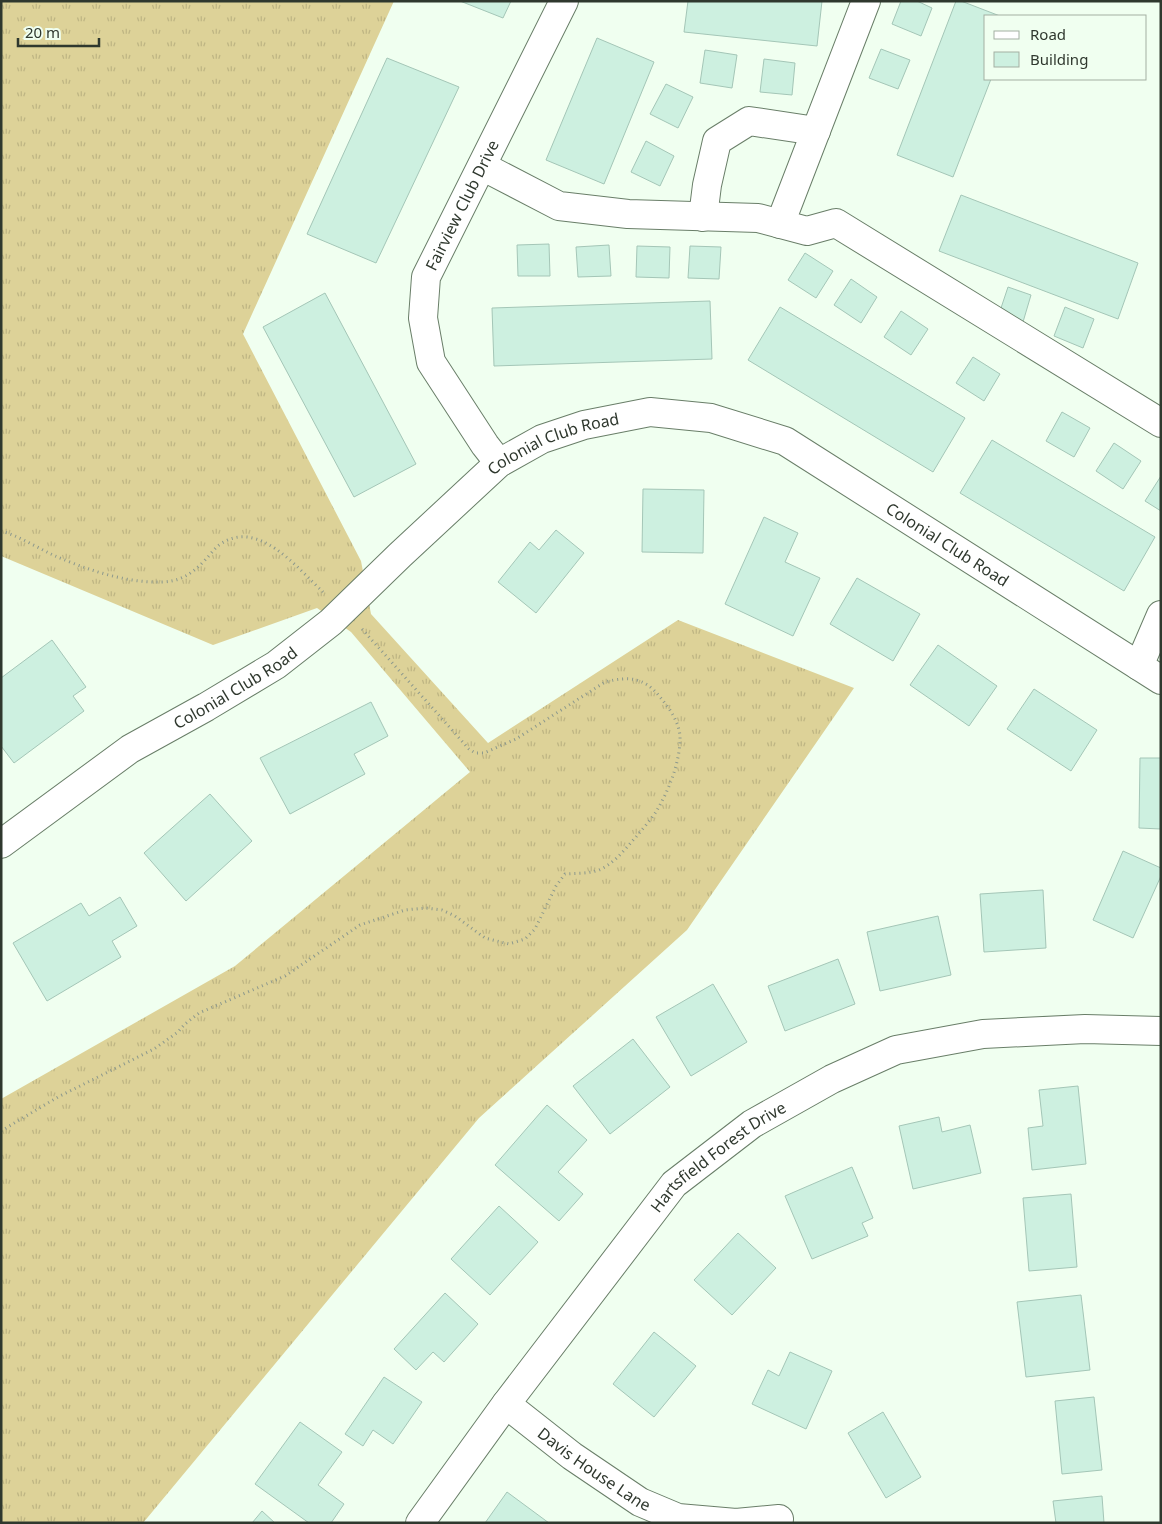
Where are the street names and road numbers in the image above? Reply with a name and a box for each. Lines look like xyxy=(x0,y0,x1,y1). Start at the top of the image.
street label: Fairview Club Drive xyxy=(420,136,504,274)
street label: Colonial Club Road xyxy=(482,407,621,480)
street label: Colonial Club Road xyxy=(882,497,1013,592)
street label: Colonial Club Road xyxy=(169,641,302,734)
street label: Hartsfield Forest Drive xyxy=(645,1096,790,1217)
street label: Davis House Lane xyxy=(533,1422,654,1516)

